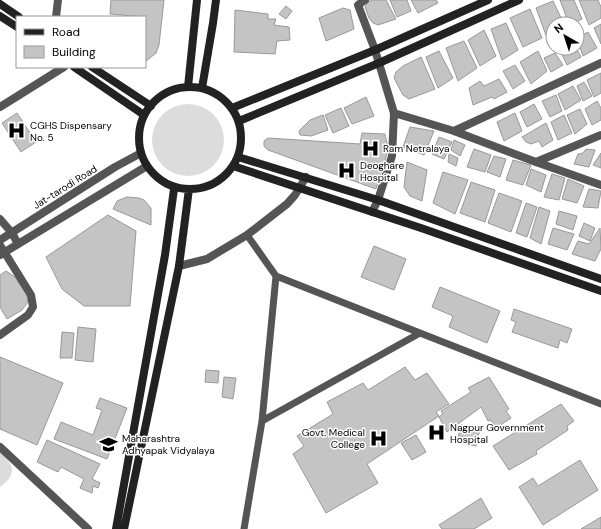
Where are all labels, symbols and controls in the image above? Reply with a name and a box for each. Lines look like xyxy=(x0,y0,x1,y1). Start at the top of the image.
legend xyxy=(16,16,146,68)
north arrow xyxy=(545,16,585,56)
text: N xyxy=(551,20,566,36)
text: Road xyxy=(52,24,80,40)
text: Building xyxy=(52,44,96,60)
place label: CGHS Dispensary No. 5 xyxy=(30,119,112,144)
hospital icon: CGHS Dispensary No. 5 xyxy=(7,121,27,141)
hospital icon: Ram Netralaya xyxy=(360,138,380,158)
place label: Ram Netralaya xyxy=(383,142,450,155)
place label: Deoghare Hospital xyxy=(360,159,405,184)
hospital icon: Deoghare Hospital xyxy=(337,161,357,181)
street label: Jat-tarodi Road xyxy=(31,162,99,212)
place label: Nagpur Government Hospital xyxy=(450,421,544,446)
hospital icon: Nagpur Government Hospital xyxy=(427,423,447,443)
place label: Govt. Medical College xyxy=(302,426,365,451)
hospital icon: Govt. Medical College xyxy=(368,428,388,448)
place label: Maharashtra Adhyapak Vidyalaya xyxy=(122,432,215,457)
school or university icon: Maharashtra Adhyapak Vidyalaya xyxy=(99,434,119,454)

